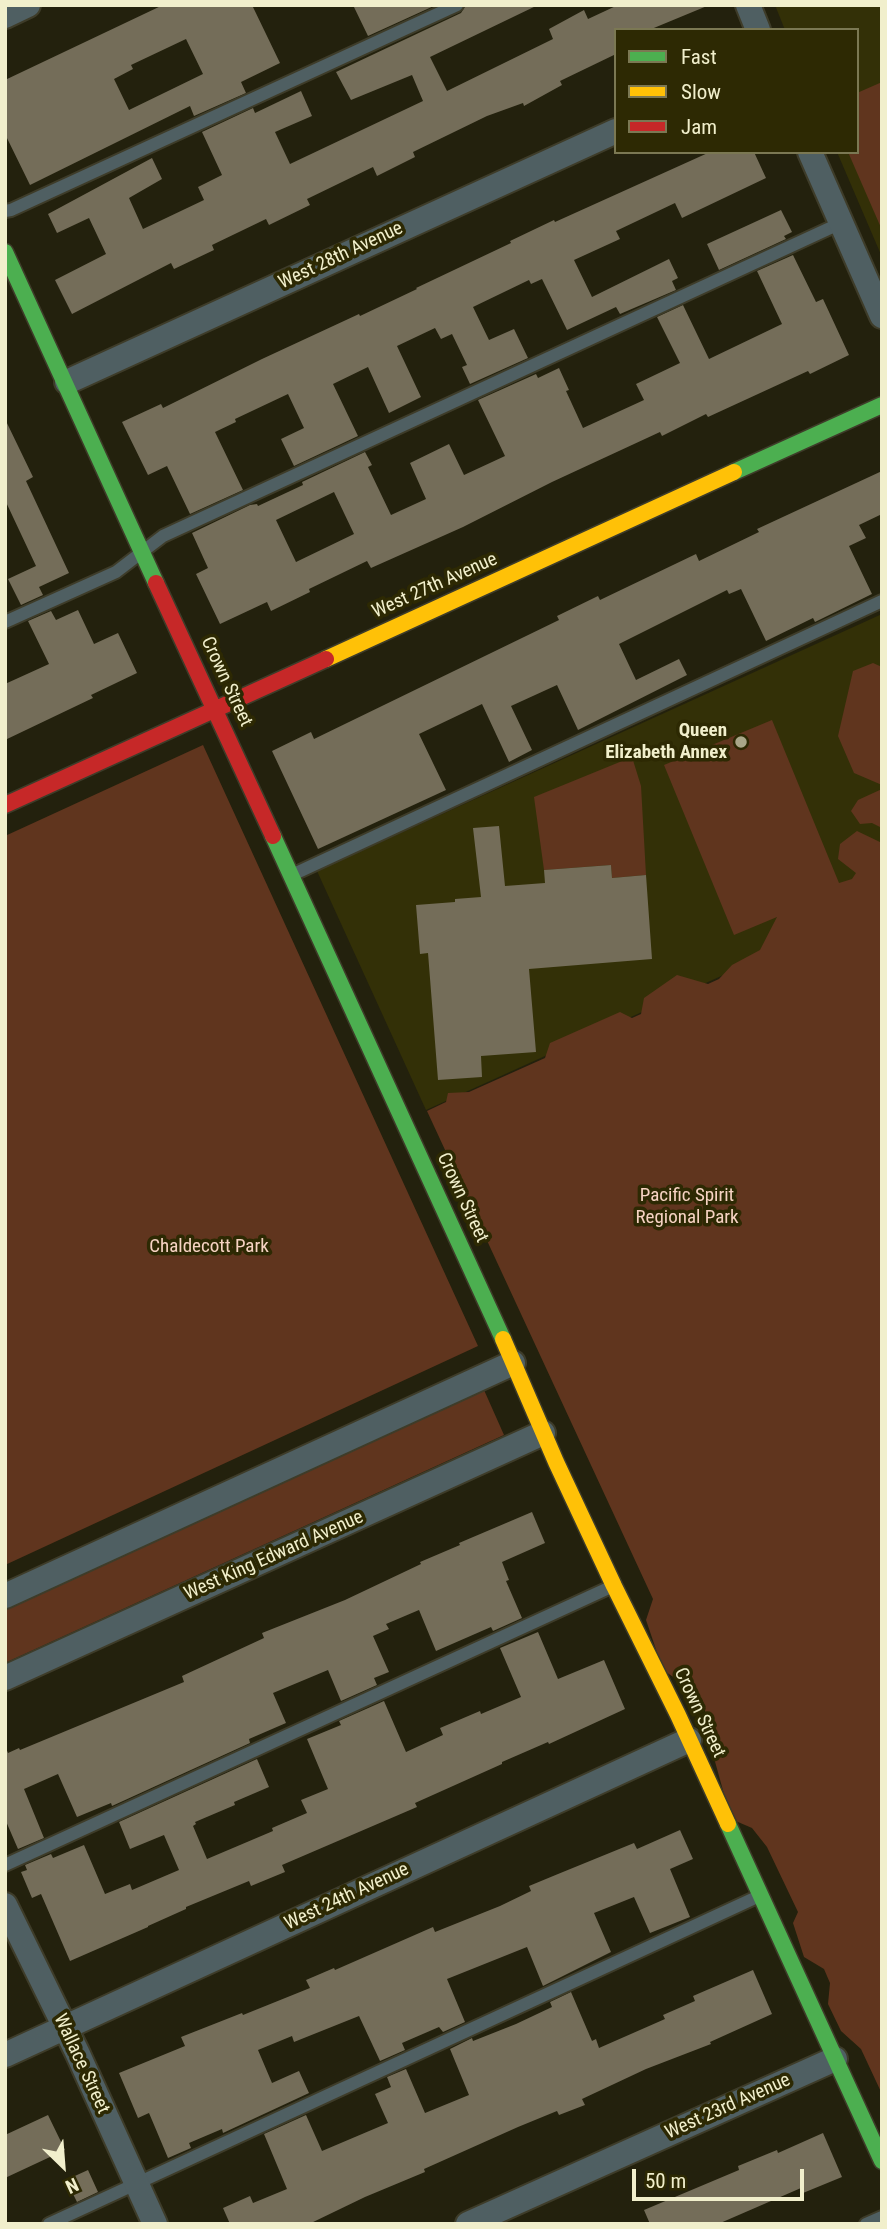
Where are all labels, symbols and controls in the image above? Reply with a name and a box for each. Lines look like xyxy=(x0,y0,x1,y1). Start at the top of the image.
legend xyxy=(614,28,859,154)
text: Fast xyxy=(681,45,717,69)
text: Slow xyxy=(681,80,721,104)
text: Jam xyxy=(681,115,717,139)
street label: West 28th Avenue xyxy=(275,217,407,295)
street label: West 27th Avenue xyxy=(369,548,501,624)
street label: Crown Street xyxy=(195,634,257,730)
place label: Queen Elizabeth Annex xyxy=(605,720,727,764)
marker: Queen Elizabeth Annex xyxy=(733,734,749,750)
street label: Crown Street xyxy=(431,1150,493,1246)
park label: Pacific Spirit Regional Park xyxy=(635,1185,739,1229)
park label: Chaldecott Park xyxy=(149,1236,269,1258)
street label: West King Edward Avenue xyxy=(181,1506,367,1606)
street label: Crown Street xyxy=(668,1665,730,1761)
street label: West 24th Avenue xyxy=(281,1858,413,1936)
street label: Wallace Street xyxy=(48,2010,114,2118)
street label: West 23rd Avenue xyxy=(662,2069,794,2145)
north arrow xyxy=(28,2131,98,2201)
scale bar xyxy=(635,2156,806,2200)
text: 50 m xyxy=(645,2169,686,2193)
text: N xyxy=(62,2173,82,2198)

